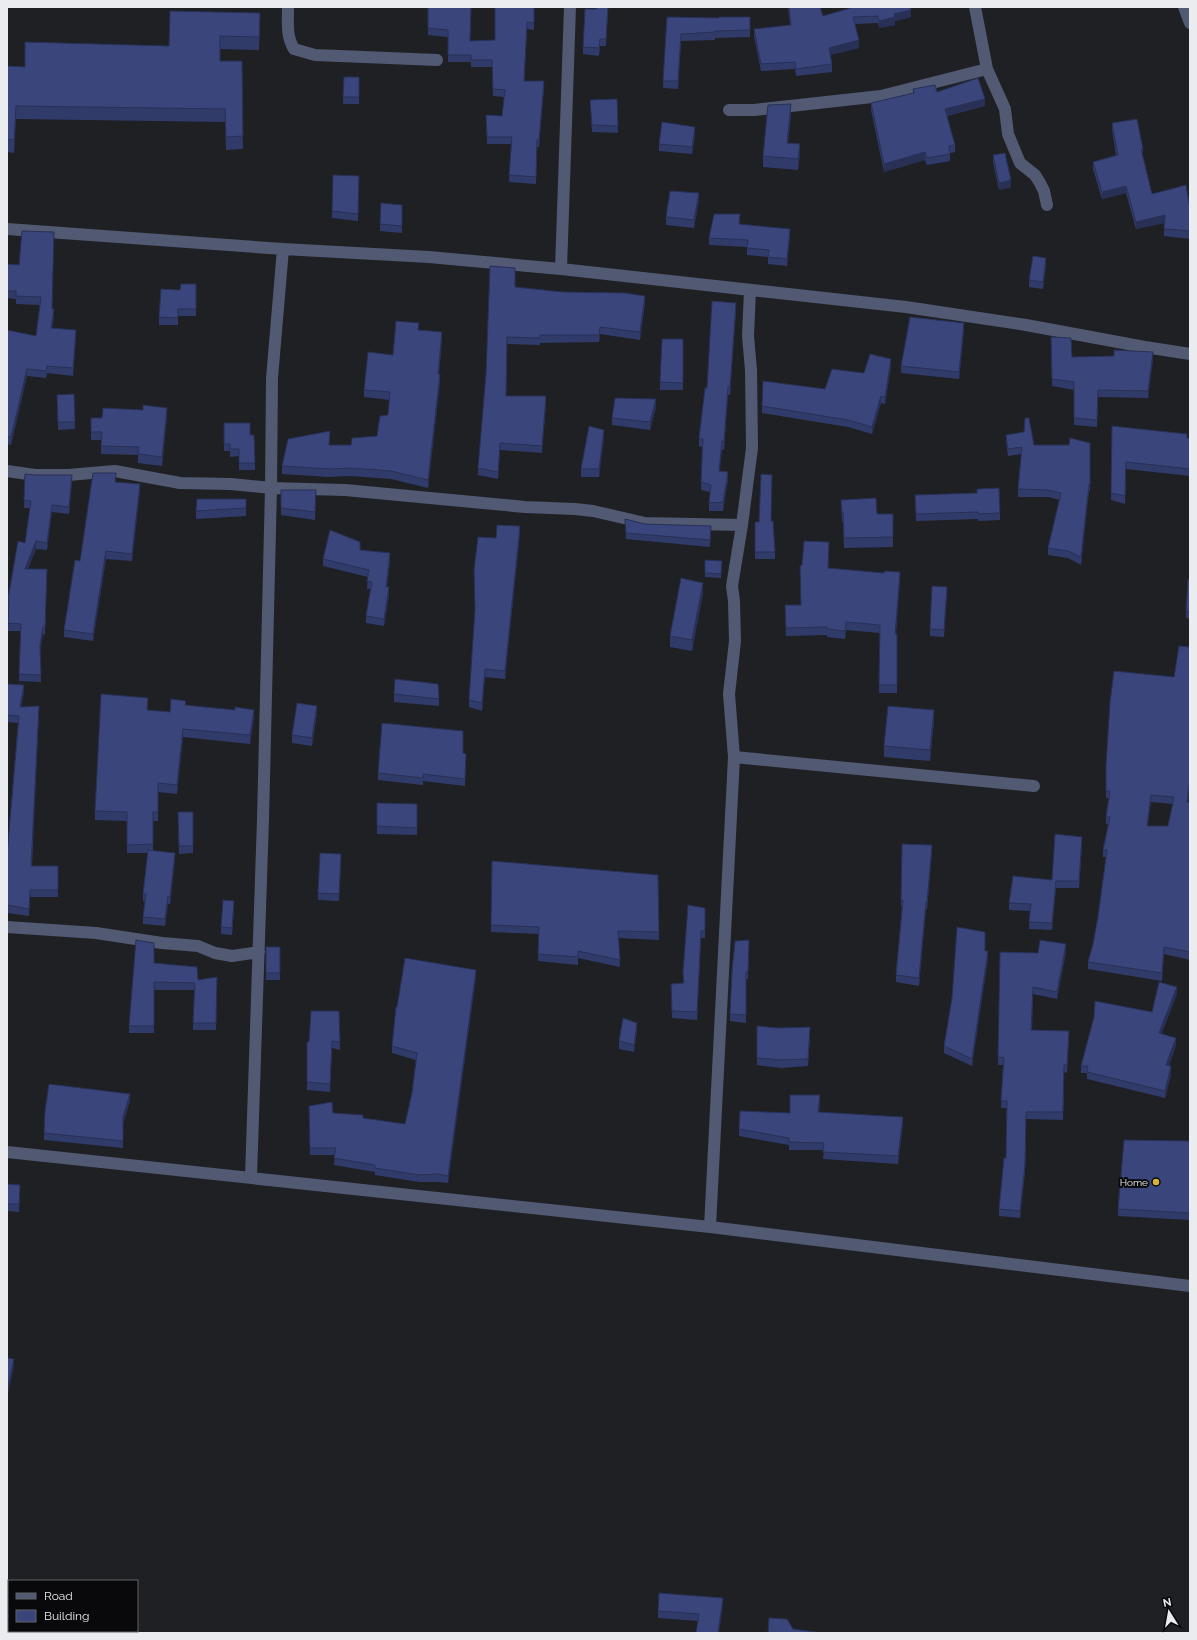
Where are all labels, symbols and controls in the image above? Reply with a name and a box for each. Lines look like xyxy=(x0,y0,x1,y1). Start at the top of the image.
place label: Home xyxy=(1120,1177,1148,1188)
marker: Home xyxy=(1151,1177,1161,1187)
legend xyxy=(8,1580,138,1632)
text: Road xyxy=(44,1589,73,1603)
north arrow xyxy=(1149,1592,1189,1632)
text: N xyxy=(1162,1595,1173,1610)
text: Building xyxy=(44,1609,90,1623)

